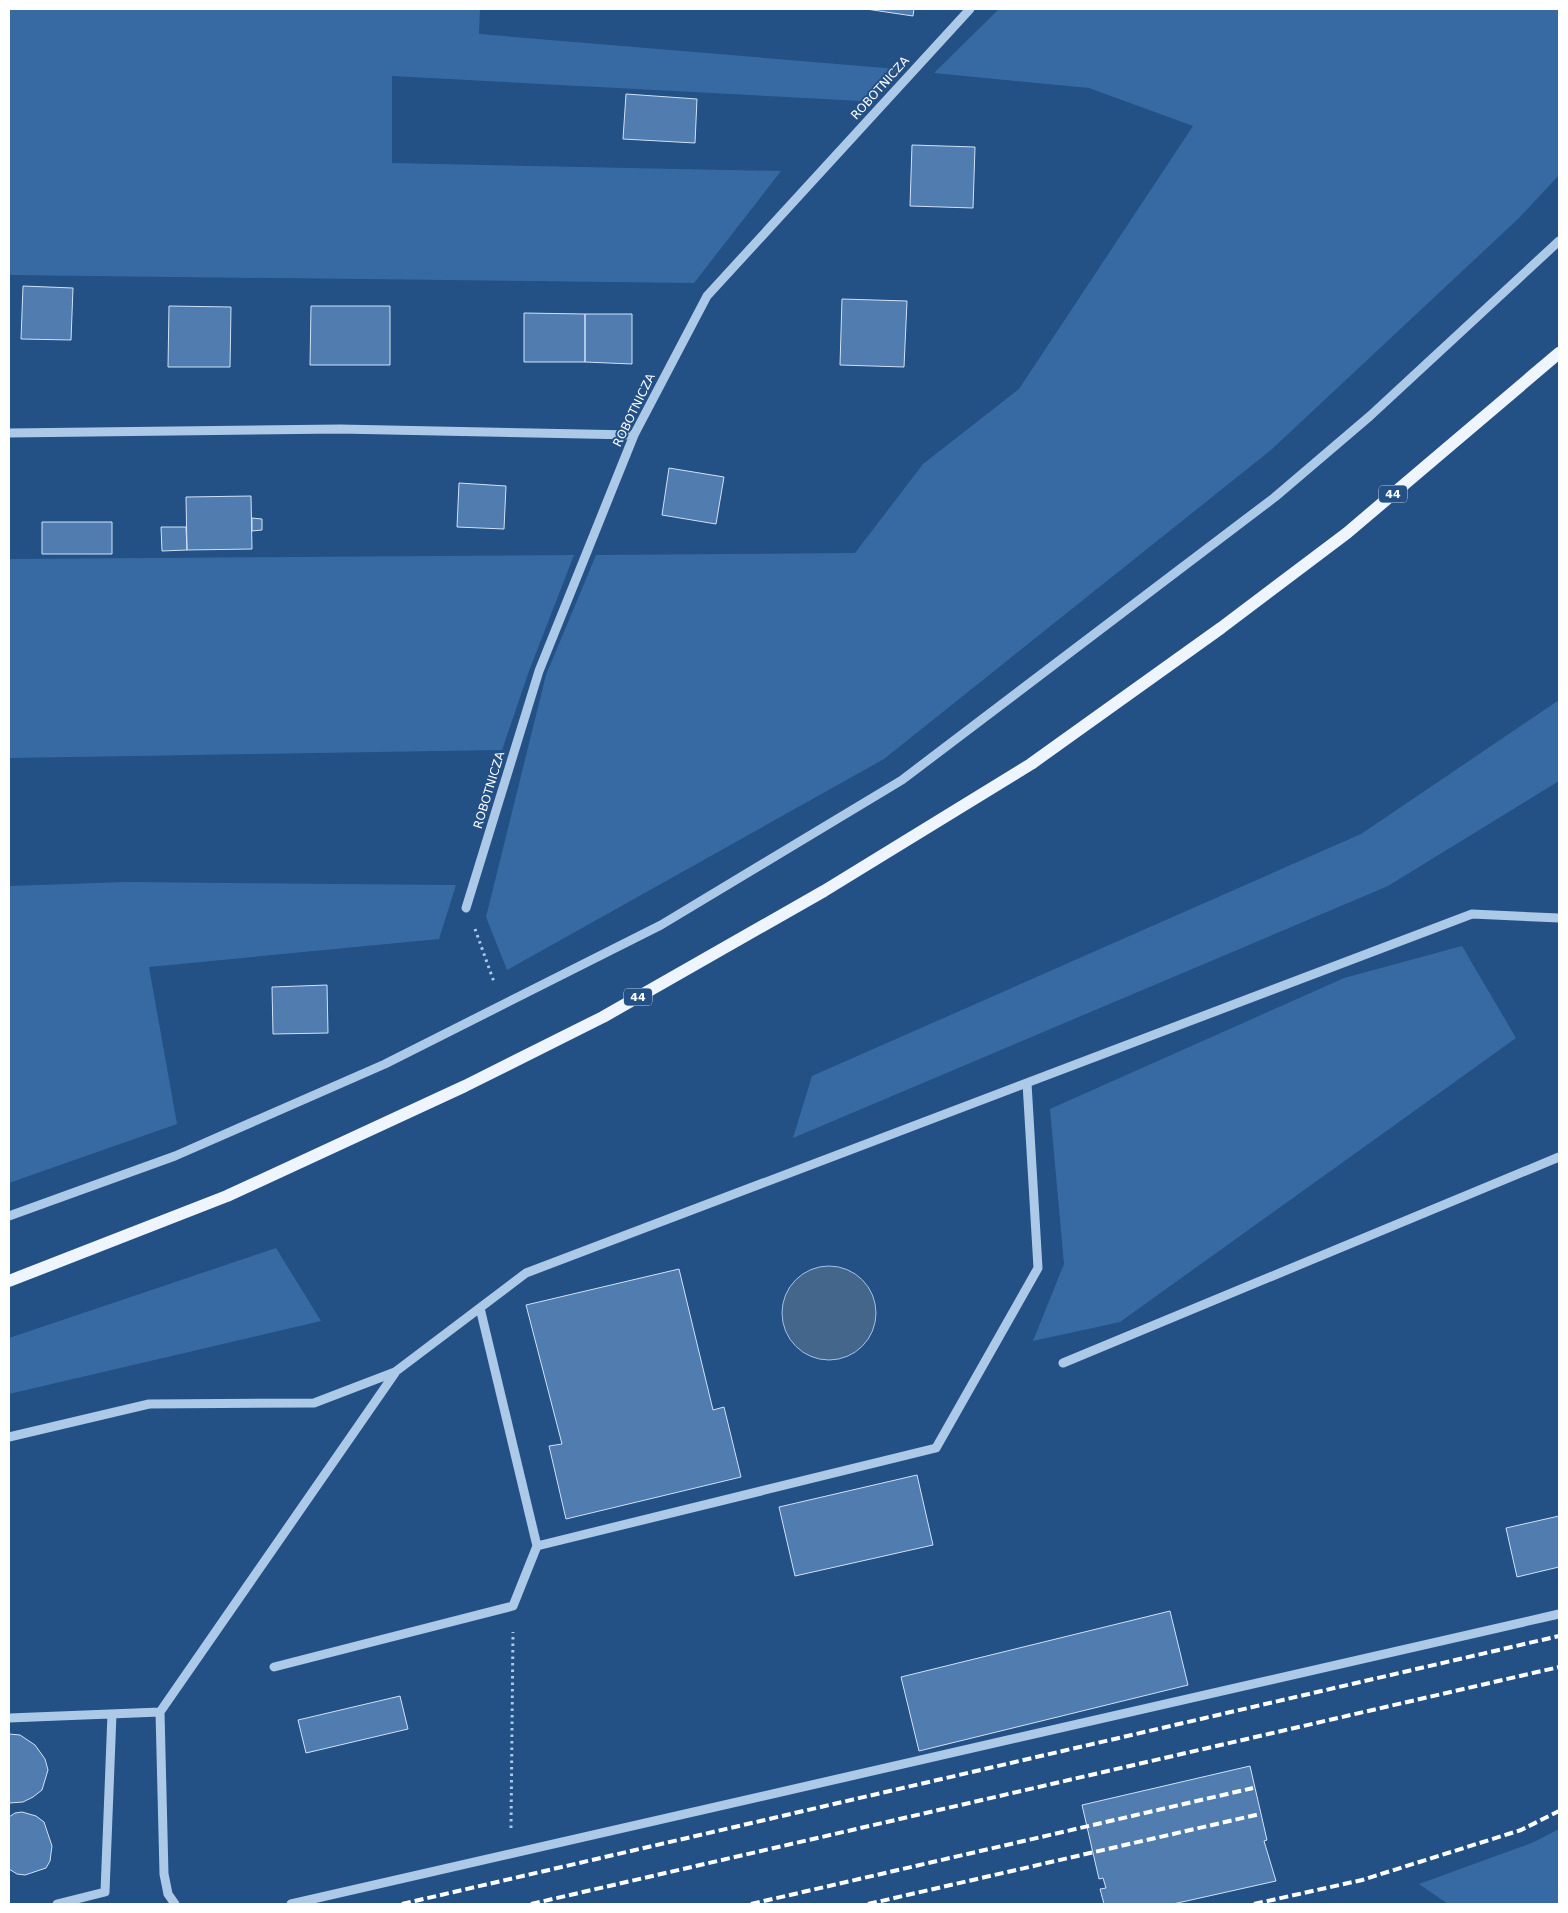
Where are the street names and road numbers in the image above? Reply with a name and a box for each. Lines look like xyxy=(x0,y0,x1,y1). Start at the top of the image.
street label: ROBOTNICZA xyxy=(848,53,912,122)
street label: ROBOTNICZA xyxy=(610,370,658,449)
road number: 44 xyxy=(1379,486,1407,502)
street label: ROBOTNICZA xyxy=(471,749,508,830)
road number: 44 xyxy=(624,989,652,1006)

